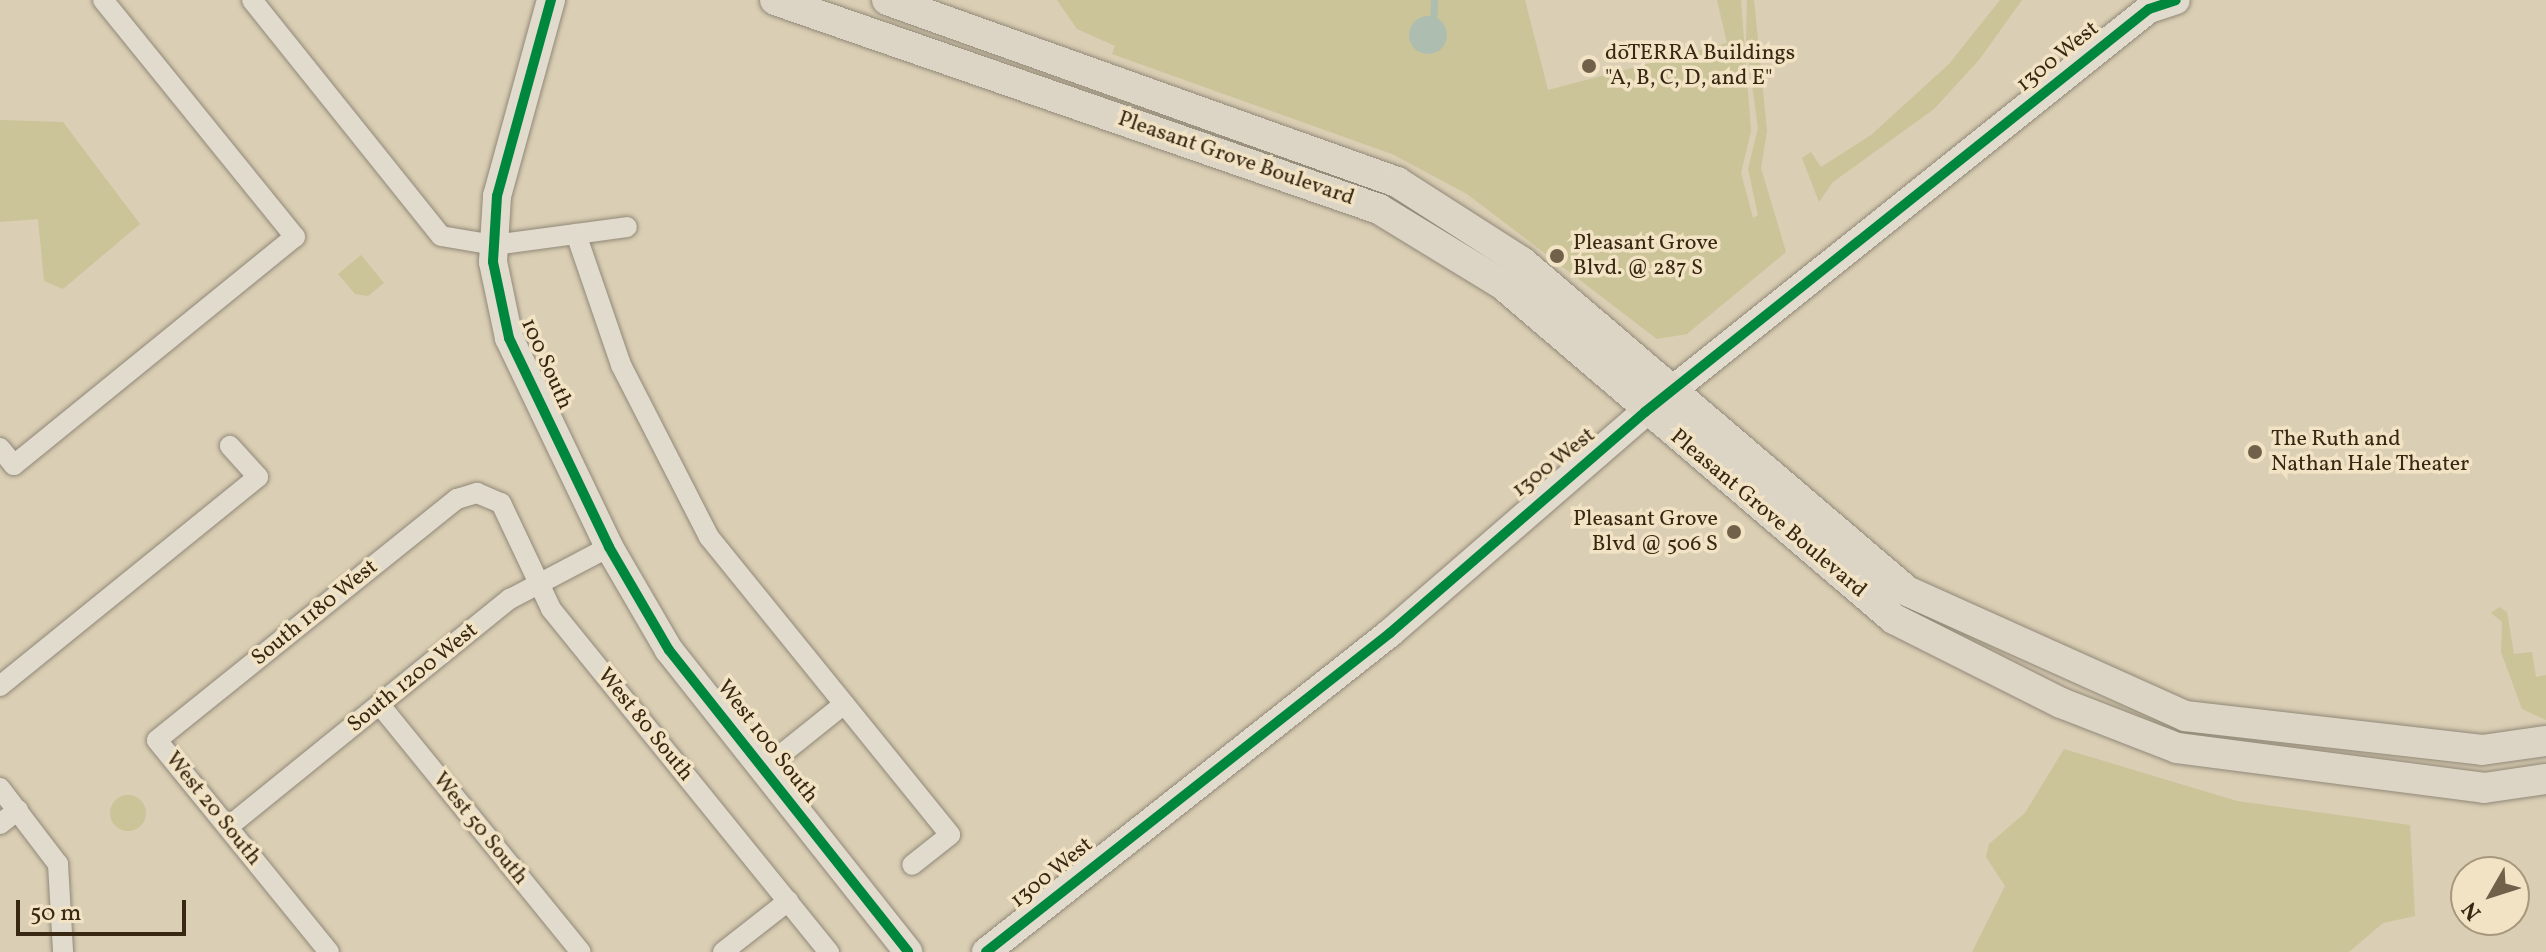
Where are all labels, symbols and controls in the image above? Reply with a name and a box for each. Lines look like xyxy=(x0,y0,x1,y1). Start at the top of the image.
street label: 1300 West xyxy=(2011,16,2105,98)
place label: dōTERRA Buildings "A, B, C, D, and E" xyxy=(1605,40,1795,92)
marker: dōTERRA Buildings "A, B, C, D, and E" xyxy=(1580,57,1598,75)
street label: Pleasant Grove Boulevard xyxy=(1114,106,1358,212)
place label: Pleasant Grove Blvd. @ 287 S xyxy=(1573,230,1718,282)
marker: Pleasant Grove Blvd. @ 287 S xyxy=(1548,247,1566,265)
street label: 100 South xyxy=(514,314,578,414)
street label: 1300 West xyxy=(1507,422,1601,504)
street label: Pleasant Grove Boulevard xyxy=(1664,424,1872,604)
place label: The Ruth and Nathan Hale Theater xyxy=(2271,426,2470,478)
marker: The Ruth and Nathan Hale Theater xyxy=(2246,443,2264,461)
place label: Pleasant Grove Blvd @ 506 S xyxy=(1573,506,1718,558)
marker: Pleasant Grove Blvd @ 506 S xyxy=(1725,523,1743,541)
street label: South 1180 West xyxy=(246,554,384,672)
street label: South 1200 West xyxy=(342,617,484,739)
street label: West 80 South xyxy=(591,663,699,787)
street label: West 100 South xyxy=(711,675,823,809)
street label: West 20 South xyxy=(159,747,267,871)
street label: West 50 South xyxy=(427,767,533,891)
street label: 1300 West xyxy=(1005,832,1099,914)
north arrow xyxy=(2450,856,2530,936)
scale bar xyxy=(20,884,190,934)
text: N xyxy=(2455,894,2490,926)
text: 50 m xyxy=(30,897,82,931)

